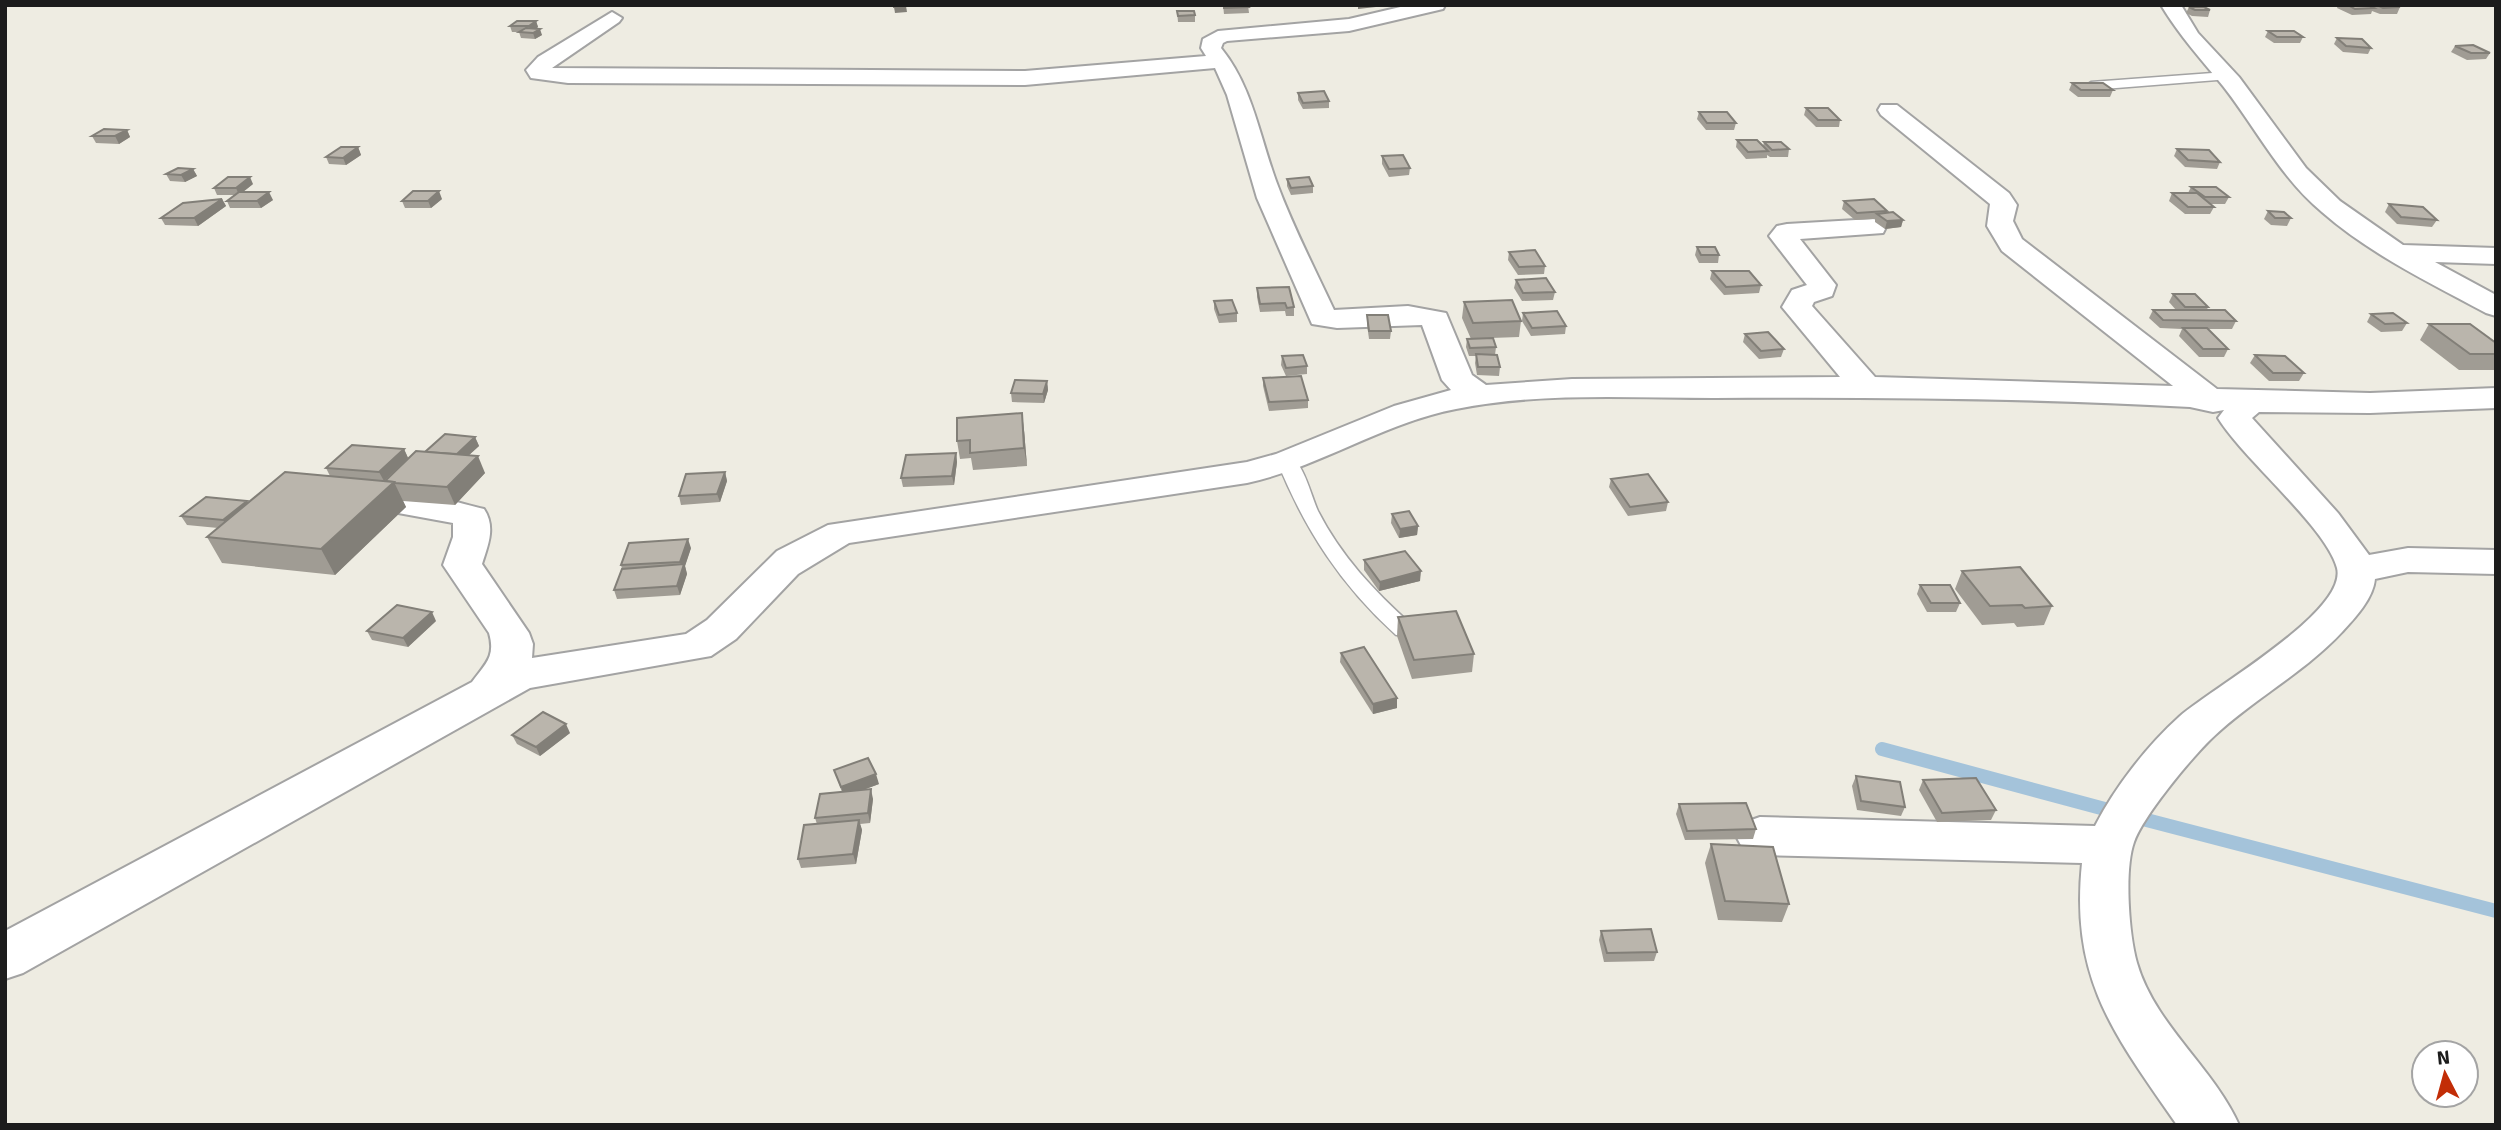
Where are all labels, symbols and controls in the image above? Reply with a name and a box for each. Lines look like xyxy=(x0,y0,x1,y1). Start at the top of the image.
north arrow xyxy=(2410,1039,2480,1109)
text: N xyxy=(2436,1045,2451,1071)

